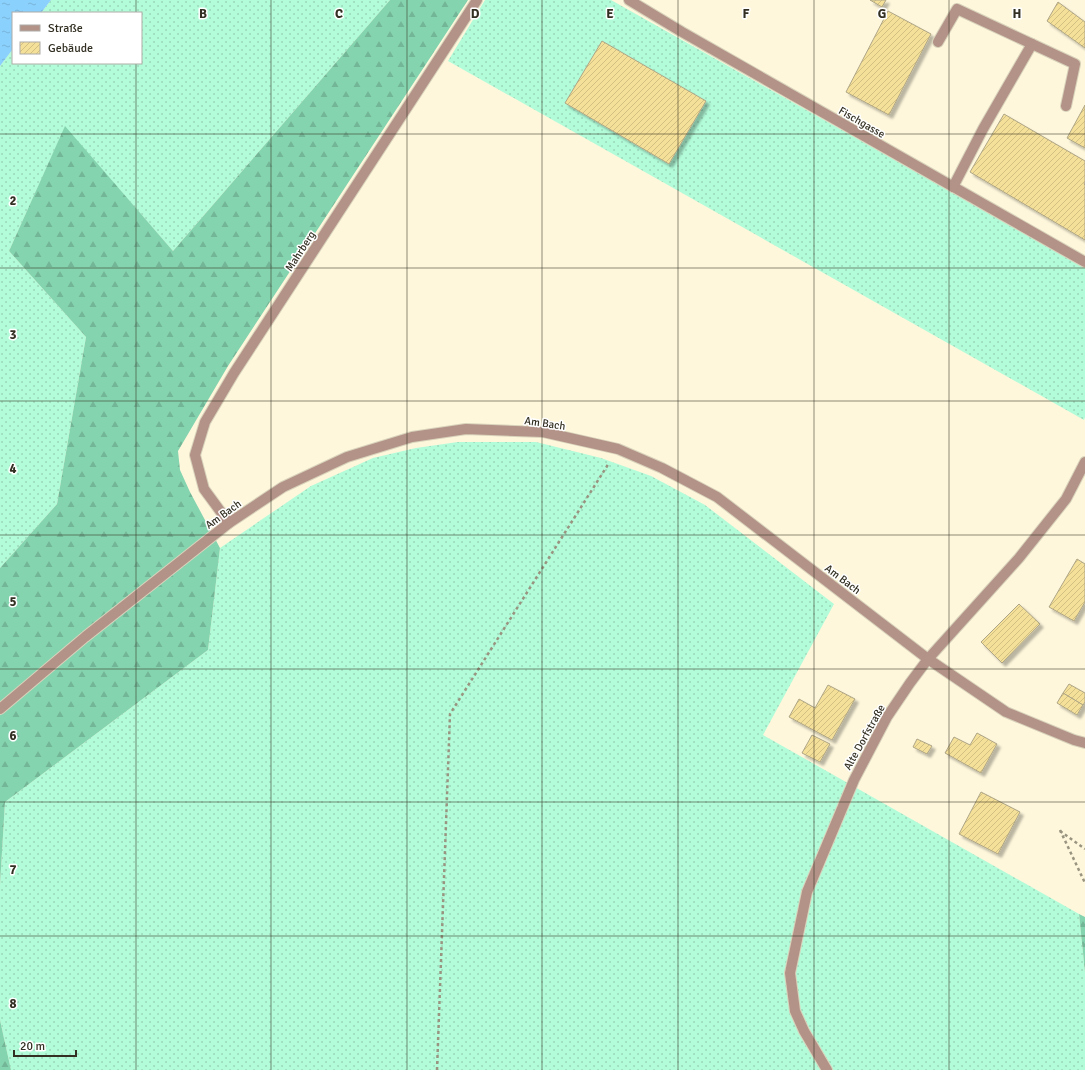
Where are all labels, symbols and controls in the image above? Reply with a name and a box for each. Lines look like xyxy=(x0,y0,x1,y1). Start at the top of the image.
text: B xyxy=(199,6,207,22)
text: C xyxy=(335,6,343,22)
text: D xyxy=(471,6,480,22)
text: E xyxy=(606,6,614,22)
text: F xyxy=(743,6,750,22)
text: G xyxy=(878,6,886,22)
text: H xyxy=(1013,6,1021,22)
legend xyxy=(12,12,142,64)
text: Straße xyxy=(48,21,83,36)
text: Gebäude xyxy=(48,41,93,56)
street label: Fischgasse xyxy=(836,104,887,141)
text: 2 xyxy=(9,193,17,209)
street label: Mahrberg xyxy=(283,228,318,274)
text: 3 xyxy=(9,327,17,343)
street label: Am Bach xyxy=(524,414,566,433)
text: 4 xyxy=(9,461,17,477)
street label: Am Bach xyxy=(203,497,244,532)
street label: Am Bach xyxy=(822,562,863,597)
text: 5 xyxy=(9,594,17,610)
street label: Alte Dorfstraße xyxy=(841,702,888,772)
text: 6 xyxy=(9,728,17,744)
text: 7 xyxy=(9,862,17,878)
text: 8 xyxy=(9,996,17,1012)
scale bar xyxy=(14,1032,76,1058)
text: 20 m xyxy=(20,1039,45,1054)

